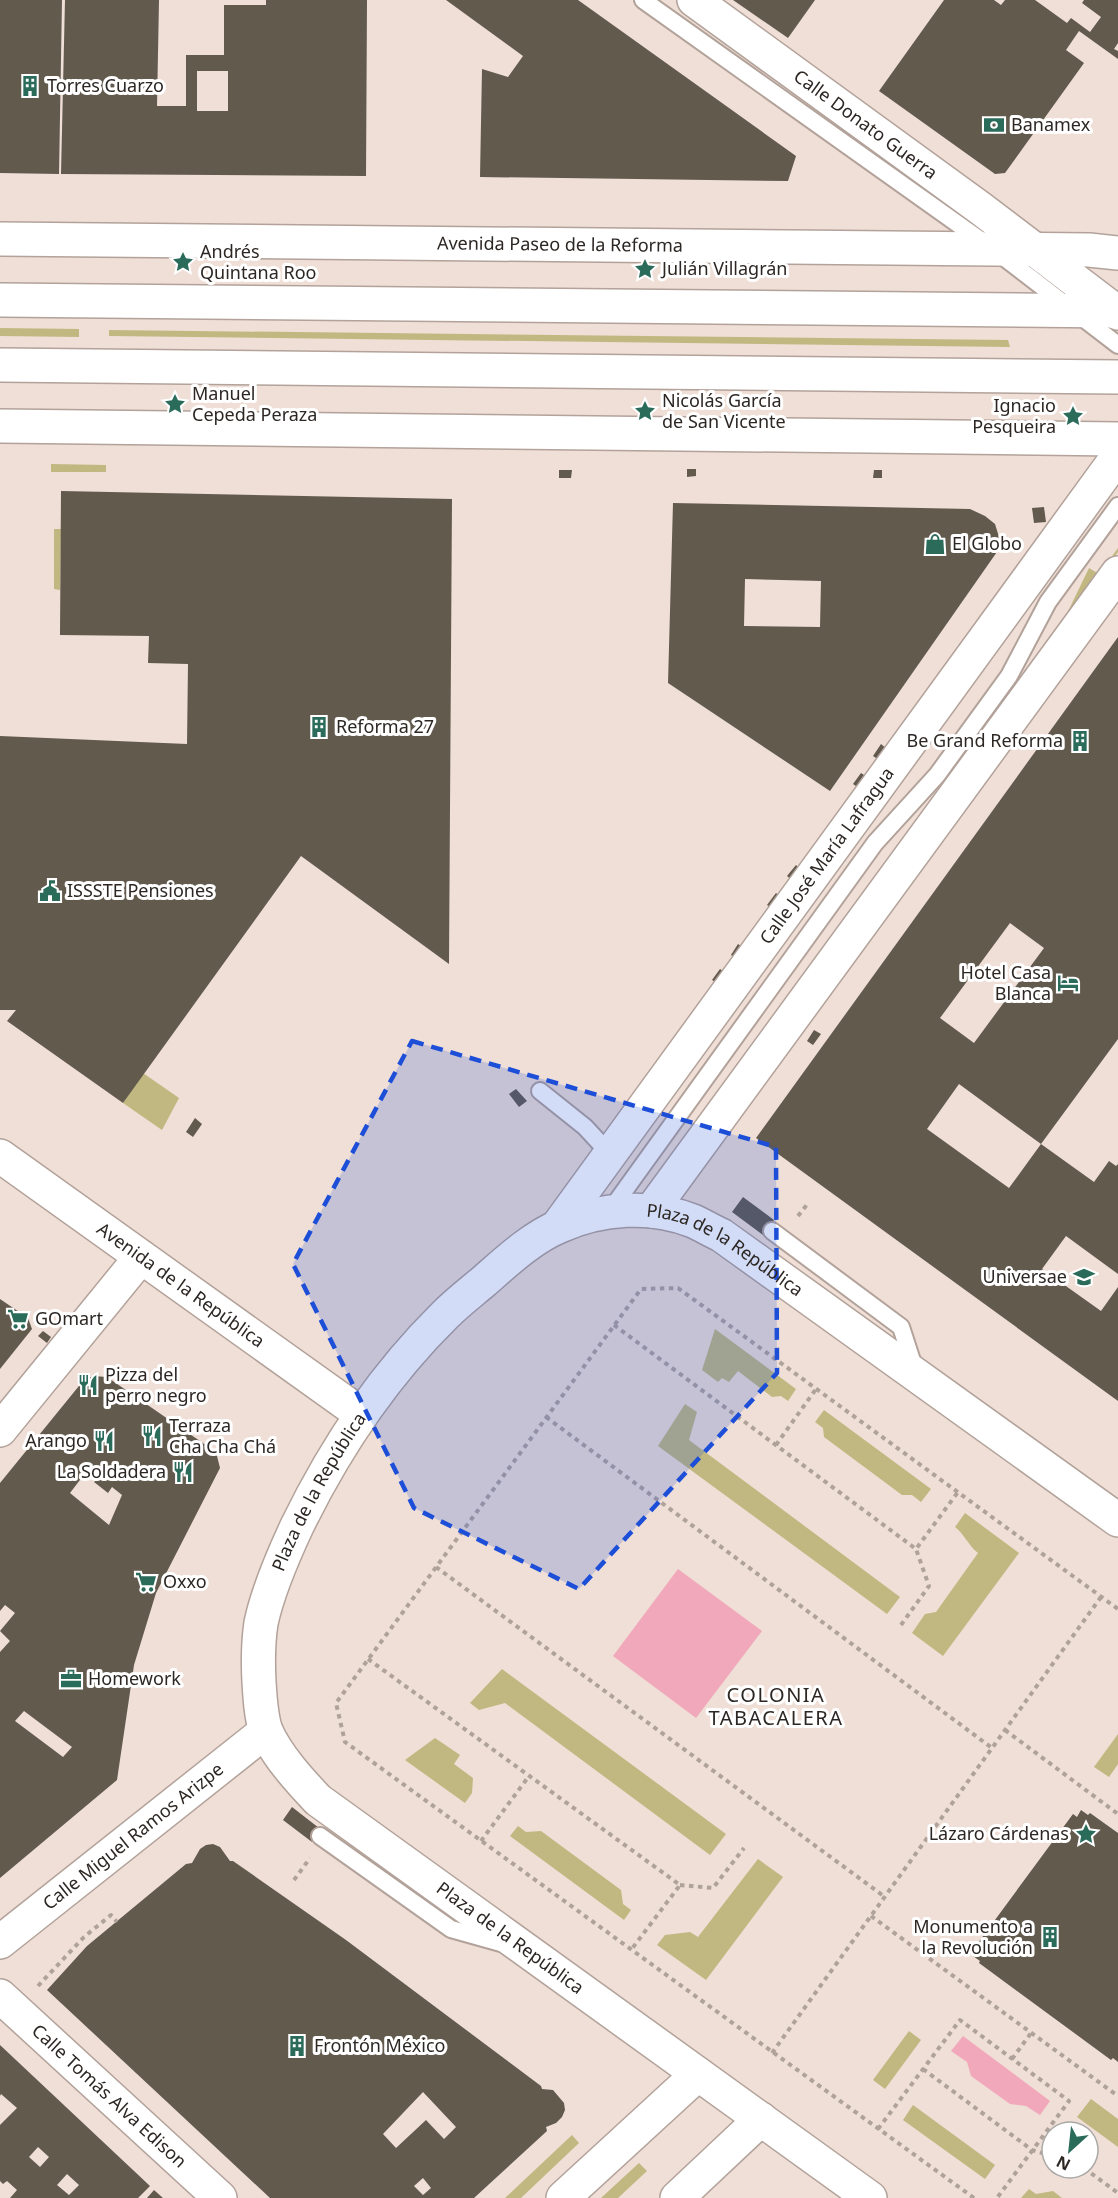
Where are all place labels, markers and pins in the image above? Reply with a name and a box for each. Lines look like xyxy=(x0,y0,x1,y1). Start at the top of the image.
place label: Torres Cuarzo xyxy=(47,73,164,97)
building icon: Torres Cuarzo xyxy=(18,74,42,98)
place label: Banamex xyxy=(1011,112,1091,136)
bank icon: Banamex xyxy=(982,113,1006,137)
place label: Andrés Quintana Roo xyxy=(200,239,316,284)
place icon: Andrés Quintana Roo xyxy=(171,250,195,274)
place label: Julián Villagrán xyxy=(660,256,787,280)
place icon: Julián Villagrán xyxy=(633,257,657,281)
place label: Manuel Cepeda Peraza xyxy=(192,381,317,426)
place label: Nicolás García de San Vicente xyxy=(662,388,786,433)
place icon: Manuel Cepeda Peraza xyxy=(163,392,187,416)
place label: Ignacio Pesqueira xyxy=(972,393,1056,438)
place icon: Nicolás García de San Vicente xyxy=(633,399,657,423)
place icon: Ignacio Pesqueira xyxy=(1061,404,1085,428)
place label: El Globo xyxy=(952,531,1022,555)
shop icon: El Globo xyxy=(923,532,947,556)
place label: Reforma 27 xyxy=(336,714,434,738)
building icon: Reforma 27 xyxy=(307,715,331,739)
place label: Be Grand Reforma xyxy=(907,728,1063,752)
building icon: Be Grand Reforma xyxy=(1068,729,1092,753)
place label: ISSSTE Pensiones xyxy=(67,878,214,902)
public building icon: ISSSTE Pensiones xyxy=(38,879,62,903)
place label: Hotel Casa Blanca xyxy=(961,960,1051,1005)
hotel icon: Hotel Casa Blanca xyxy=(1056,971,1080,995)
place label: Universae xyxy=(982,1264,1067,1288)
school or university icon: Universae xyxy=(1072,1265,1096,1289)
place label: GOmart xyxy=(35,1306,104,1330)
supermarket icon: GOmart xyxy=(6,1307,30,1331)
place label: Pizza del perro negro xyxy=(105,1362,207,1407)
restaurant icon: Pizza del perro negro xyxy=(76,1373,100,1397)
place label: Terraza Cha Cha Chá xyxy=(169,1413,276,1458)
restaurant icon: Terraza Cha Cha Chá xyxy=(140,1424,164,1448)
place label: Arango xyxy=(25,1428,87,1452)
restaurant icon: Arango xyxy=(92,1429,116,1453)
place label: La Soldadera xyxy=(57,1459,166,1483)
restaurant icon: La Soldadera xyxy=(171,1460,195,1484)
place label: Oxxo xyxy=(163,1569,207,1593)
supermarket icon: Oxxo xyxy=(134,1570,158,1594)
place label: Homework xyxy=(88,1666,181,1690)
office icon: Homework xyxy=(59,1667,83,1691)
place label: Lázaro Cárdenas xyxy=(929,1821,1069,1845)
place icon: Lázaro Cárdenas xyxy=(1074,1822,1098,1846)
place label: Monumento a la Revolución xyxy=(913,1914,1033,1959)
building icon: Monumento a la Revolución xyxy=(1038,1925,1062,1949)
place label: Frontón México xyxy=(314,2033,445,2057)
building icon: Frontón México xyxy=(285,2034,309,2058)

